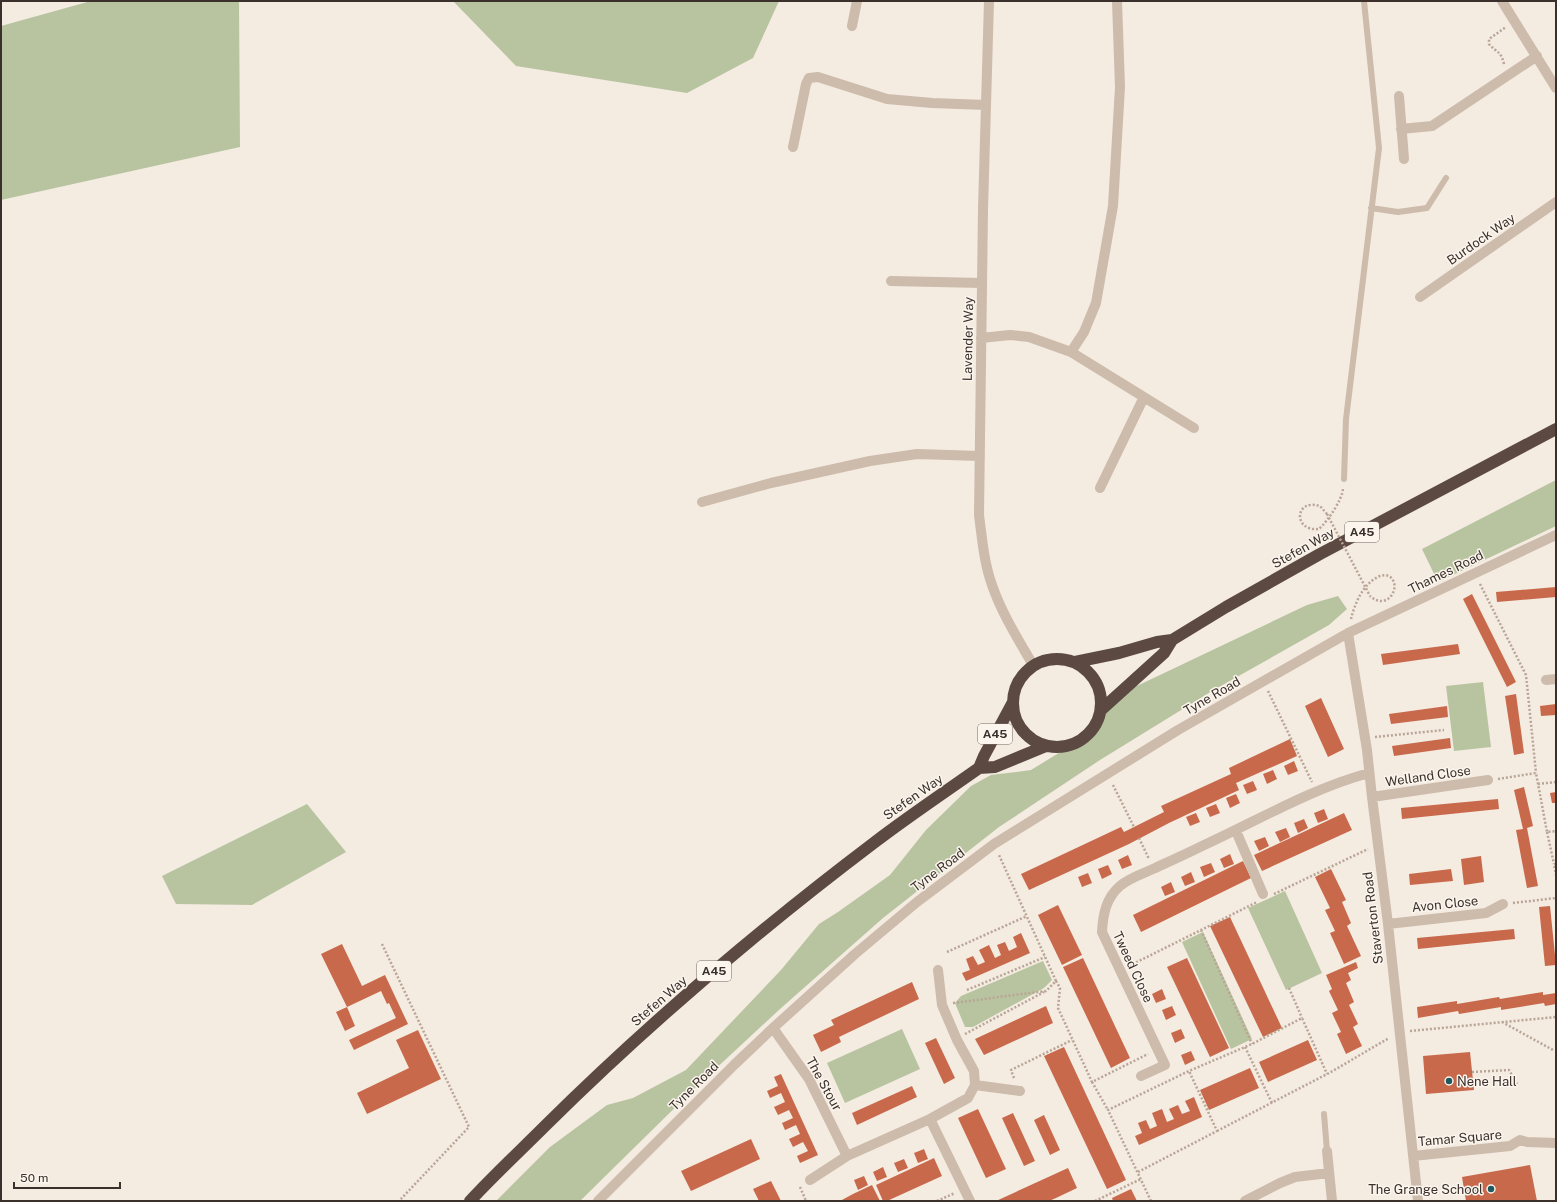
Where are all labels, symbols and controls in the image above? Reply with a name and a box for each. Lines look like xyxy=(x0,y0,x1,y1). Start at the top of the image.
street label: Burdock Way xyxy=(1444,210,1518,268)
street label: Lavender Way xyxy=(960,297,976,381)
road number: A45 xyxy=(1345,522,1379,542)
street label: Stefen Way xyxy=(1269,525,1337,571)
street label: Thames Road xyxy=(1406,547,1486,597)
street label: Tyne Road xyxy=(1181,674,1243,718)
road number: A45 xyxy=(978,724,1012,744)
street label: Welland Close xyxy=(1384,763,1472,789)
street label: Stefen Way xyxy=(880,771,946,823)
street label: Tyne Road xyxy=(908,845,968,895)
street label: Staverton Road xyxy=(1360,871,1386,965)
street label: Avon Close xyxy=(1411,893,1479,915)
street label: Tweed Close xyxy=(1110,929,1156,1005)
road number: A45 xyxy=(697,961,731,981)
street label: Stefen Way xyxy=(628,973,690,1029)
street label: The Stour xyxy=(803,1055,845,1113)
street label: Tyne Road xyxy=(666,1058,722,1114)
place label: Nene Hall xyxy=(1457,1074,1517,1089)
marker: Nene Hall xyxy=(1444,1076,1454,1086)
street label: Tamar Square xyxy=(1417,1127,1503,1149)
scale bar xyxy=(14,1164,120,1190)
text: 50 m xyxy=(20,1171,48,1185)
place label: The Grange School xyxy=(1368,1182,1483,1197)
marker: The Grange School xyxy=(1486,1184,1496,1194)

